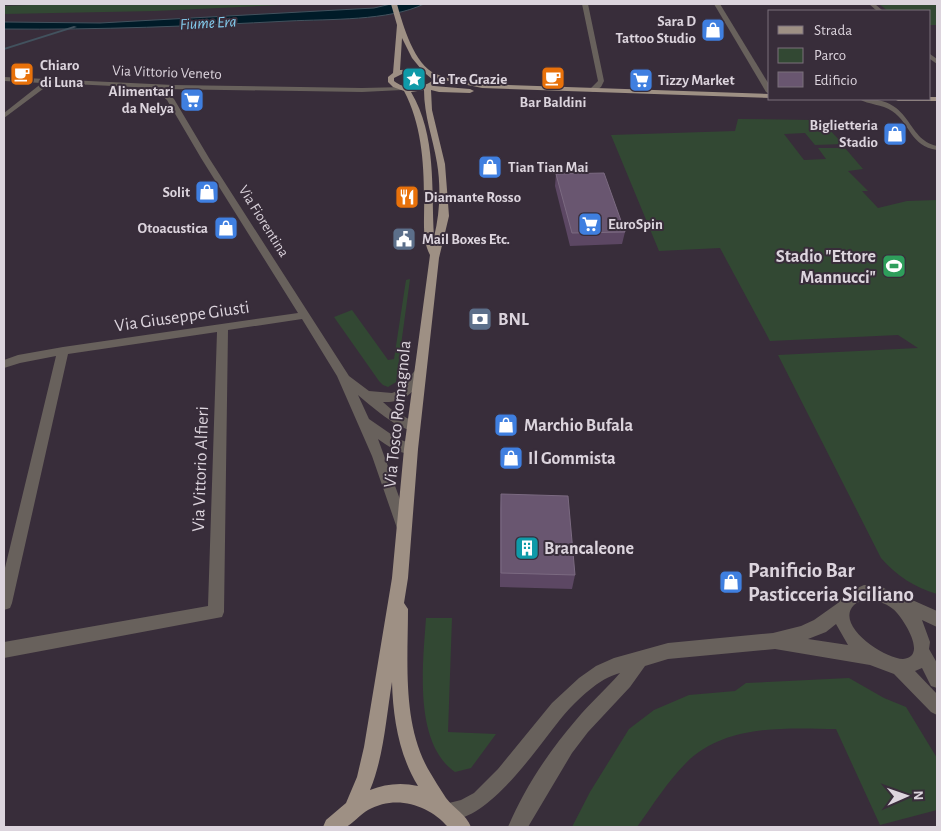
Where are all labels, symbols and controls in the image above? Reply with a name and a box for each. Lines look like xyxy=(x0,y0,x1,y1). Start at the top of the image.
legend xyxy=(768,10,931,100)
water label: Fiume Era xyxy=(179,14,237,32)
place label: Sara D Tattoo Studio xyxy=(615,14,696,46)
shop icon: Sara D Tattoo Studio xyxy=(700,17,726,43)
text: Strada xyxy=(814,23,852,38)
text: Parco xyxy=(814,48,846,63)
place label: Chiaro di Luna xyxy=(40,58,83,90)
cafe icon: Chiaro di Luna xyxy=(9,61,35,87)
street label: Via Vittorio Veneto xyxy=(112,63,222,82)
cafe icon: Bar Baldini xyxy=(540,65,566,91)
place icon: Le Tre Grazie xyxy=(401,66,427,92)
supermarket icon: Tizzy Market xyxy=(628,67,654,93)
place label: Le Tre Grazie xyxy=(432,72,507,87)
place label: Tizzy Market xyxy=(658,73,735,88)
text: Edificio xyxy=(814,73,857,88)
place label: Alimentari da Nelya xyxy=(109,84,174,116)
supermarket icon: Alimentari da Nelya xyxy=(179,87,205,113)
place label: Bar Baldini xyxy=(520,95,586,110)
place label: Biglietteria Stadio xyxy=(809,118,878,150)
shop icon: Biglietteria Stadio xyxy=(882,121,908,147)
shop icon: Tian Tian Mai xyxy=(477,154,503,180)
place label: Tian Tian Mai xyxy=(508,160,589,175)
shop icon: Solit xyxy=(194,179,220,205)
street label: Via Fiorentina xyxy=(236,183,292,260)
restaurant icon: Diamante Rosso xyxy=(394,184,420,210)
place label: Solit xyxy=(162,185,190,200)
place label: Diamante Rosso xyxy=(424,190,521,205)
supermarket icon: EuroSpin xyxy=(577,211,603,237)
shop icon: Otoacustica xyxy=(213,215,239,241)
place label: EuroSpin xyxy=(608,217,663,232)
place label: Otoacustica xyxy=(138,221,208,236)
public building icon: Mail Boxes Etc. xyxy=(391,226,417,252)
place label: Mail Boxes Etc. xyxy=(422,232,510,247)
place label: Stadio "Ettore Mannucci" xyxy=(776,248,876,287)
sports icon: Stadio "Ettore Mannucci" xyxy=(881,253,907,279)
street label: Via Giuseppe Giusti xyxy=(114,299,251,335)
bank icon: BNL xyxy=(467,306,493,332)
place label: BNL xyxy=(498,311,529,329)
street label: Via Tosco Romagnola xyxy=(381,340,415,489)
street label: Via Vittorio Alfieri xyxy=(190,406,212,532)
shop icon: Marchio Bufala xyxy=(493,412,519,438)
place label: Marchio Bufala xyxy=(524,417,634,435)
shop icon: Il Gommista xyxy=(498,445,524,471)
place label: Il Gommista xyxy=(528,450,616,468)
building icon: Brancaleone xyxy=(514,535,540,561)
place label: Brancaleone xyxy=(544,540,634,558)
place label: Panificio Bar Pasticceria Siciliano xyxy=(748,560,914,605)
shop icon: Panificio Bar Pasticceria Siciliano xyxy=(718,569,744,595)
north arrow xyxy=(881,771,931,821)
text: N xyxy=(911,790,925,801)

